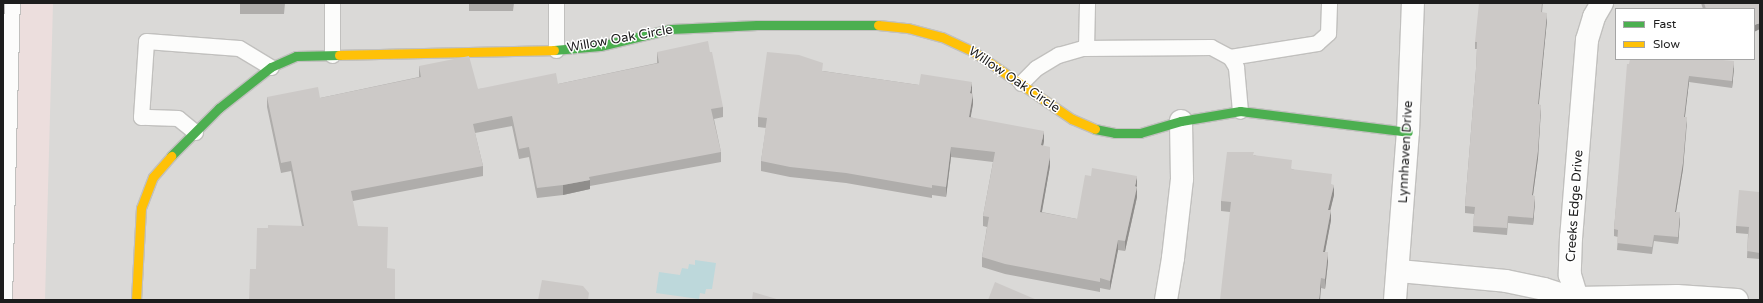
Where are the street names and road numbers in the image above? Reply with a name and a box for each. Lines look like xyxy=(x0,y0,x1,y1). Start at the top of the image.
street label: Willow Oak Circle xyxy=(566,22,674,56)
street label: Willow Oak Circle xyxy=(965,44,1063,116)
street label: Lynnhaven Drive xyxy=(1396,100,1416,204)
street label: Creeks Edge Drive xyxy=(1563,149,1587,263)

